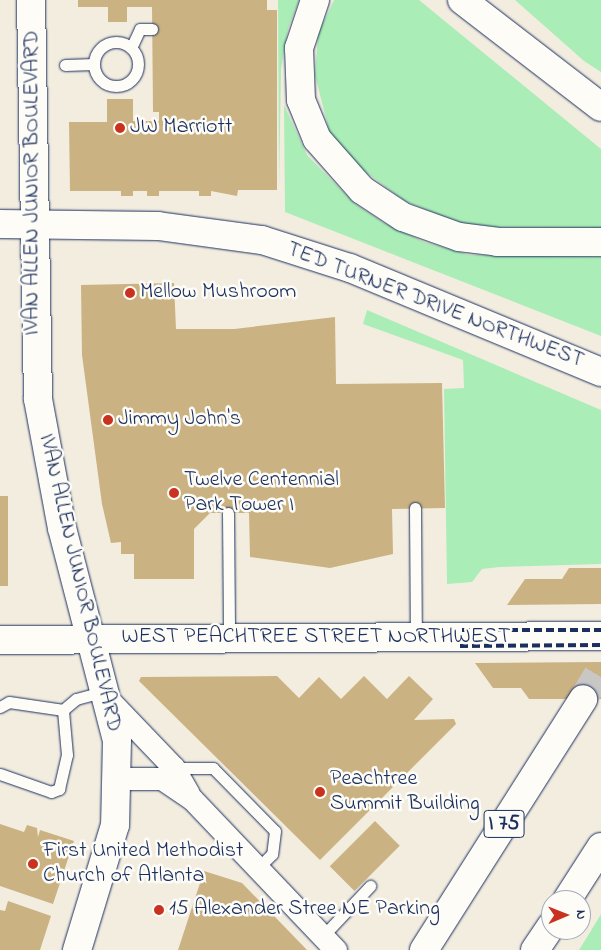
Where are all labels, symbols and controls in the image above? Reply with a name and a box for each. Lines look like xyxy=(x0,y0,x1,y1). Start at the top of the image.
street label: IVAN ALLEN JUNIOR BOULEVARD xyxy=(20,30,46,336)
place label: JW Marriott xyxy=(130,115,232,141)
marker: JW Marriott xyxy=(114,122,126,134)
street label: TED TURNER DRIVE NORTHWEST xyxy=(283,237,587,375)
place label: Mellow Mushroom xyxy=(140,280,296,306)
marker: Mellow Mushroom xyxy=(124,287,136,299)
place label: Jimmy John's xyxy=(118,407,241,433)
marker: Jimmy John's xyxy=(102,414,114,426)
street label: IVAN ALLEN JUNIOR BOULEVARD xyxy=(32,431,126,735)
place label: Twelve Centennial Park Tower I xyxy=(184,467,339,518)
marker: Twelve Centennial Park Tower I xyxy=(168,487,180,499)
street label: WEST PEACHTREE STREET NORTHWEST xyxy=(121,625,511,651)
place label: Peachtree Summit Building xyxy=(330,766,480,818)
marker: Peachtree Summit Building xyxy=(314,786,326,798)
road number: I 75 xyxy=(483,806,525,842)
place label: First United Methodist Church of Atlanta xyxy=(43,838,243,889)
marker: First United Methodist Church of Atlanta xyxy=(27,858,39,870)
north arrow xyxy=(541,890,591,940)
place label: 15 Alexander Stree NE Parking xyxy=(169,897,440,923)
marker: 15 Alexander Stree NE Parking xyxy=(153,904,165,916)
text: N xyxy=(570,910,591,920)

